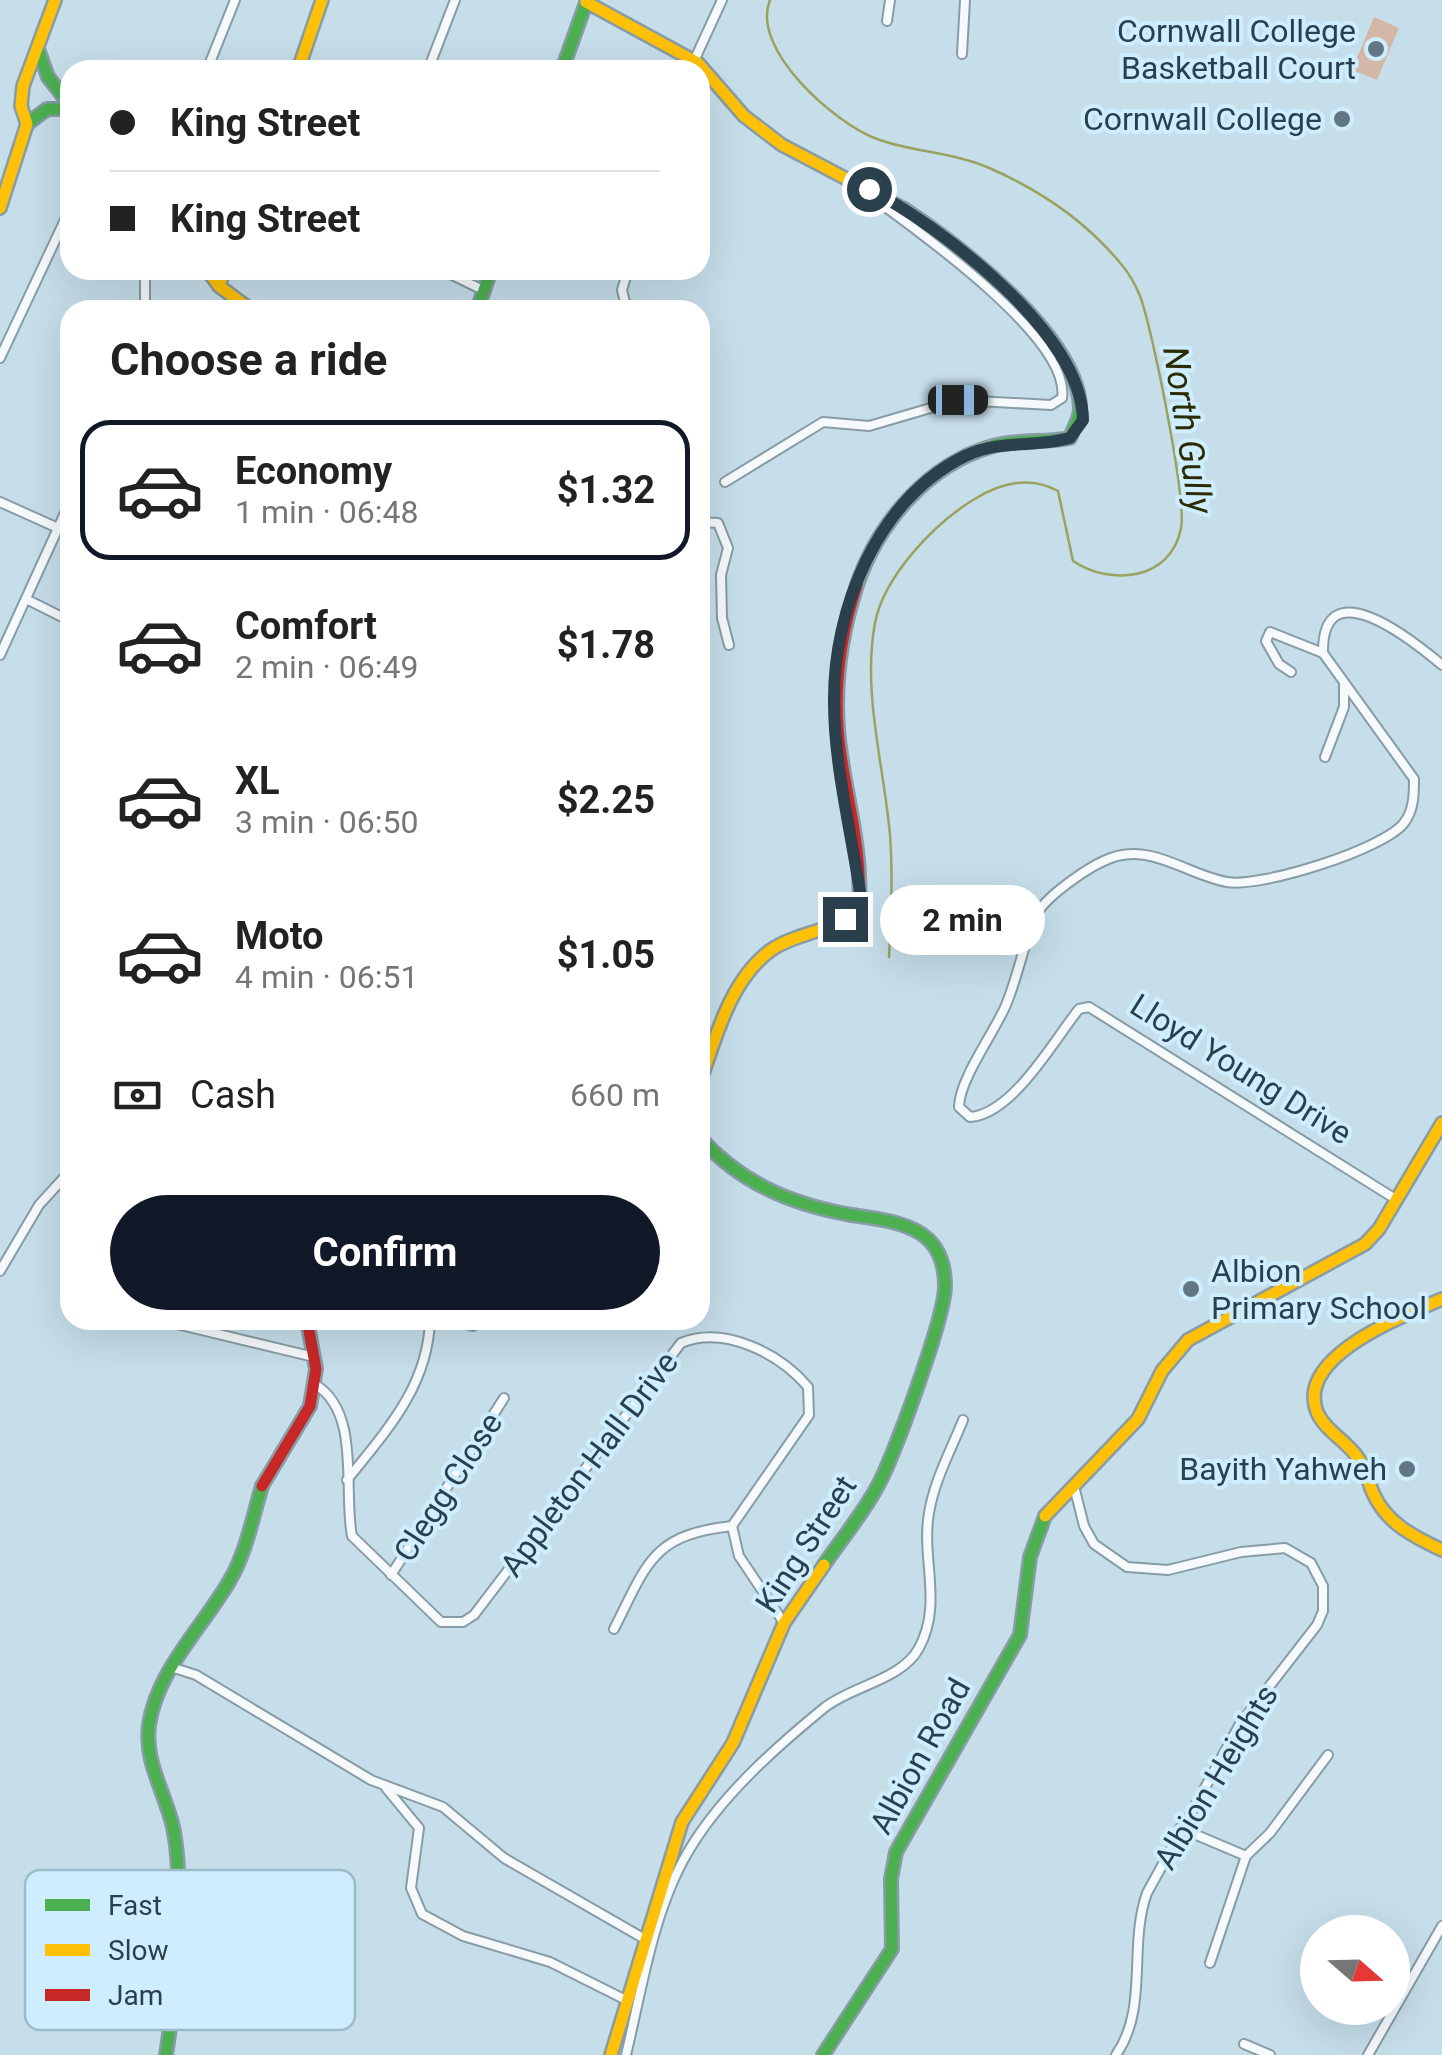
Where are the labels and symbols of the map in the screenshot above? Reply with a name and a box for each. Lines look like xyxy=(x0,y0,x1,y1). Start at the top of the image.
place label: Cornwall College Basketball Court xyxy=(1117,12,1356,87)
marker: Cornwall College Basketball Court xyxy=(1365,38,1387,60)
place label: Cornwall College xyxy=(1083,100,1322,138)
marker: Cornwall College xyxy=(1331,108,1353,130)
route start xyxy=(847,167,892,212)
water label: North Gully xyxy=(1154,344,1221,519)
car xyxy=(928,385,988,415)
callout: 2 min xyxy=(880,884,1045,954)
route end xyxy=(823,897,868,942)
street label: Lloyd Young Drive xyxy=(1123,986,1359,1152)
place label: Albion Primary School xyxy=(1211,1252,1427,1327)
marker: Albion Primary School xyxy=(1180,1278,1202,1300)
street label: Appleton Hall Drive xyxy=(492,1344,686,1584)
street label: Clegg Close xyxy=(386,1405,510,1569)
place label: Bayith Yahweh xyxy=(1179,1450,1387,1488)
marker: Bayith Yahweh xyxy=(1396,1458,1418,1480)
street label: King Street xyxy=(748,1468,864,1620)
street label: Albion Road xyxy=(862,1672,978,1840)
street label: Albion Heights xyxy=(1146,1678,1286,1876)
legend xyxy=(25,1870,355,2030)
text: Fast xyxy=(108,1889,162,1922)
north arrow xyxy=(1300,1915,1410,2025)
text: Slow xyxy=(108,1934,168,1967)
text: Jam xyxy=(108,1979,163,2012)

